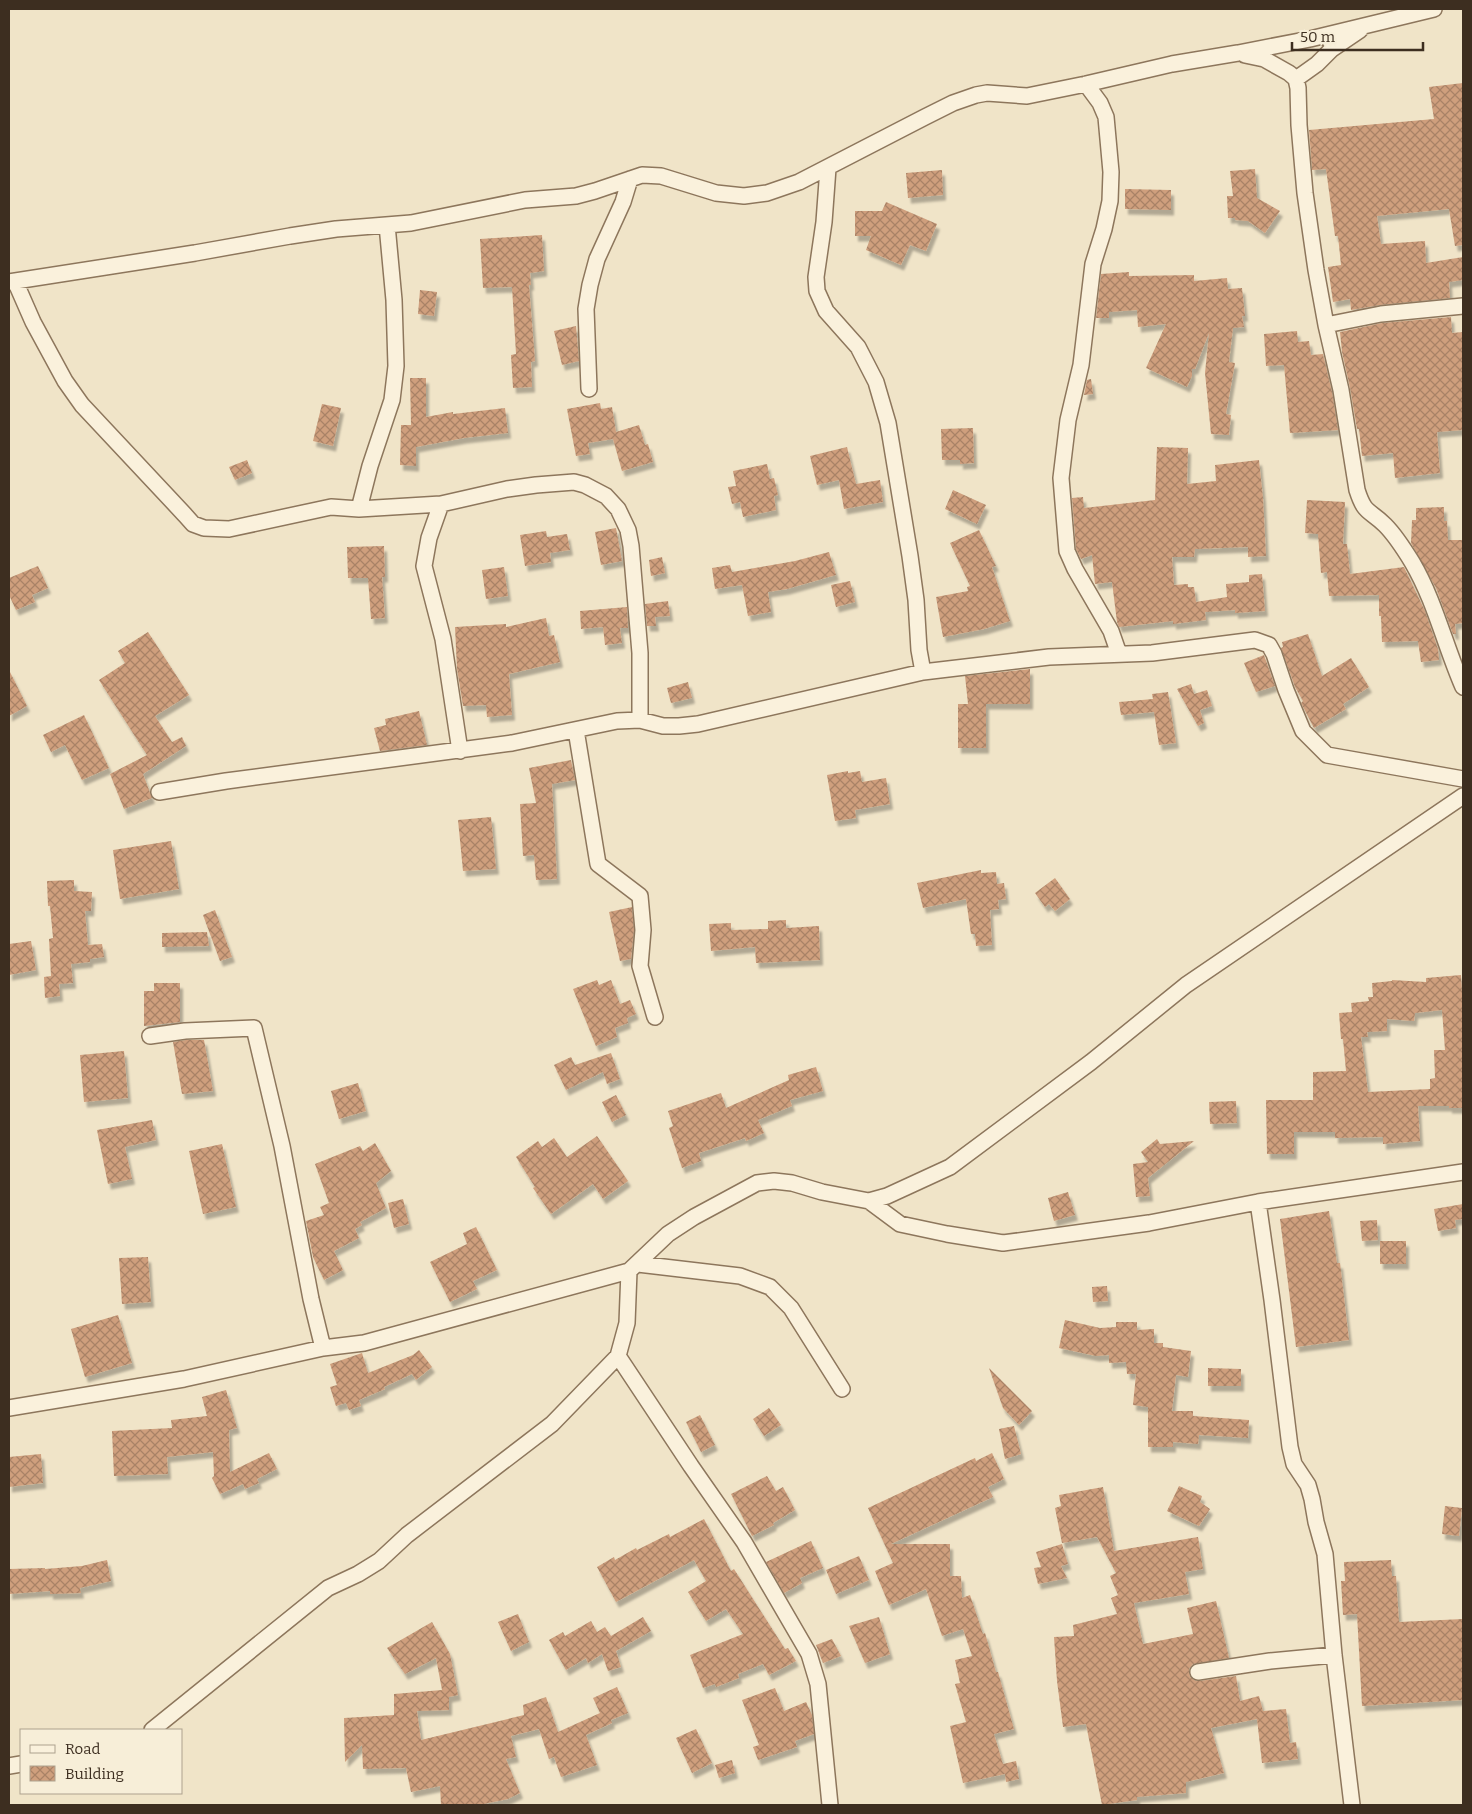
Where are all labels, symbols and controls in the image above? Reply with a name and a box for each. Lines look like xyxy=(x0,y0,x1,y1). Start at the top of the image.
scale bar xyxy=(1292,20,1423,52)
text: 50 m xyxy=(1300,28,1336,46)
legend xyxy=(20,1729,182,1794)
text: Road xyxy=(65,1740,100,1758)
text: Building xyxy=(65,1765,124,1783)

